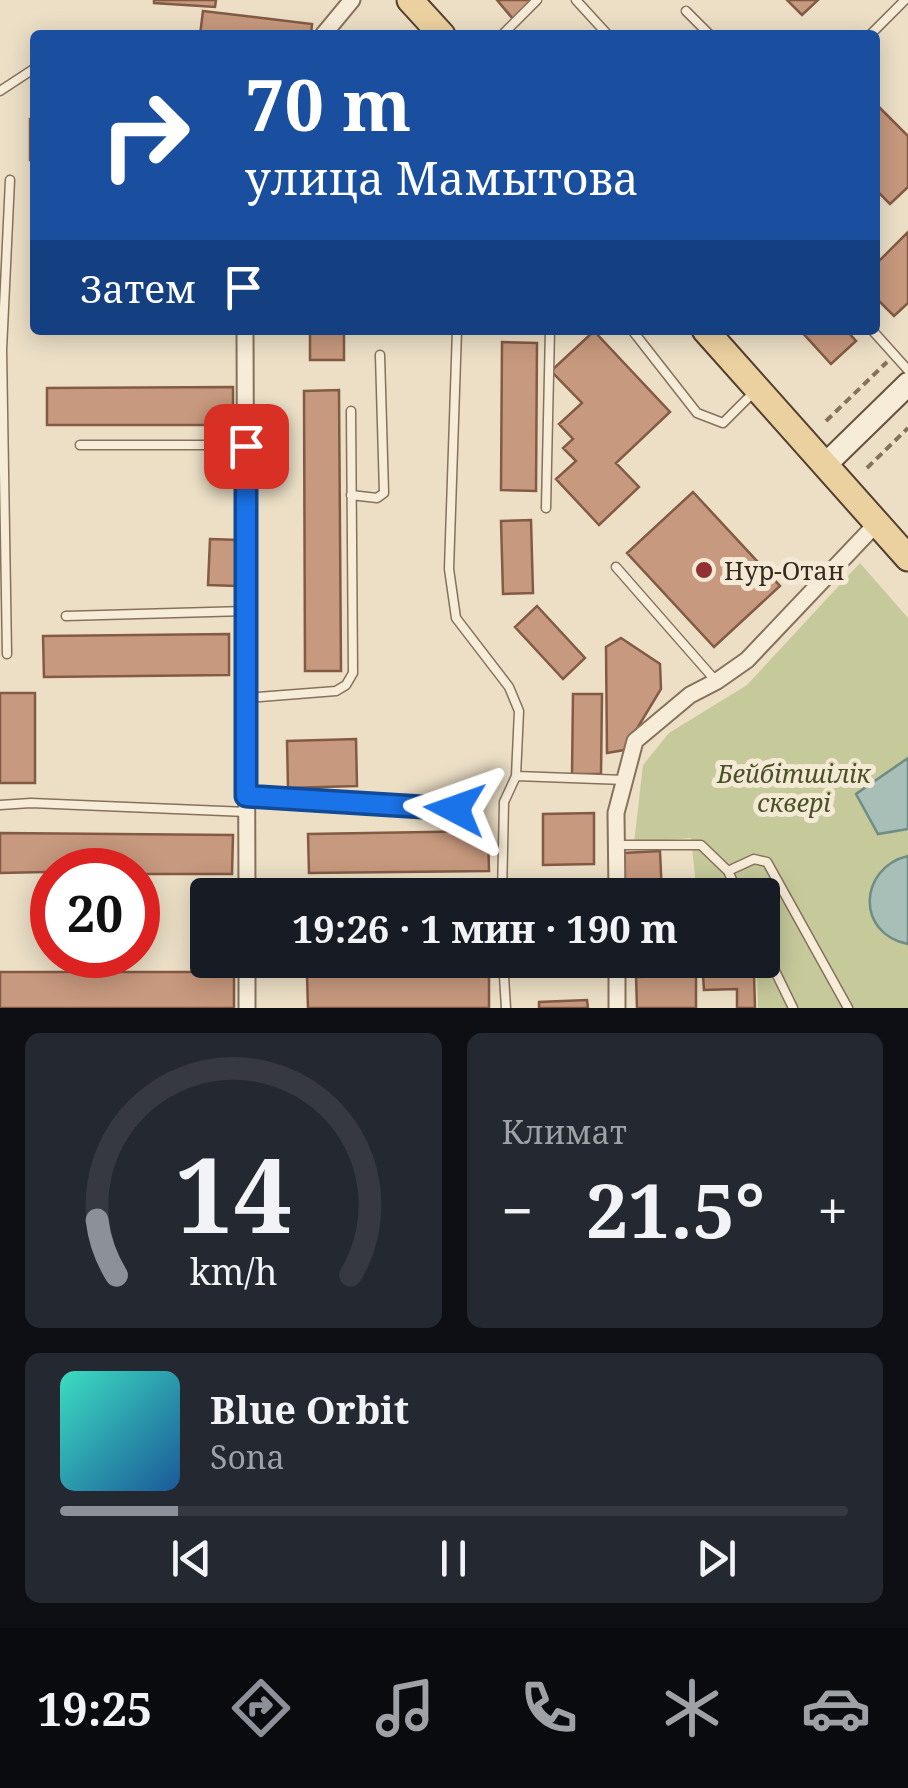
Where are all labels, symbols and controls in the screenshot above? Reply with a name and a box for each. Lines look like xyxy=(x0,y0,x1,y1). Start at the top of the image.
text: 70 m xyxy=(245,56,411,152)
icon: right xyxy=(80,70,210,200)
text: улица Мамытова xyxy=(245,147,639,208)
icon: arrive xyxy=(216,260,271,315)
text: Затем xyxy=(80,262,196,314)
pin xyxy=(204,404,289,489)
icon: arrive xyxy=(219,419,274,474)
place label: Нур-Отан xyxy=(724,553,845,587)
marker: Нур-Отан xyxy=(693,559,715,581)
park label: Бейбітшілік сквері xyxy=(716,756,872,819)
position arrow xyxy=(403,757,507,861)
speed limit sign: 20 xyxy=(30,848,160,978)
text: 19:26 · 1 мин · 190 m xyxy=(292,902,678,954)
text: Климат xyxy=(502,1110,627,1153)
text: 14 xyxy=(174,1122,292,1263)
text: 21.5° xyxy=(586,1158,765,1260)
text: − xyxy=(502,1172,533,1247)
text: + xyxy=(817,1172,848,1247)
text: km/h xyxy=(189,1247,277,1295)
text: Blue Orbit xyxy=(210,1383,409,1435)
text: Sona xyxy=(210,1435,285,1478)
icon: previous xyxy=(164,1531,219,1586)
icon: pause xyxy=(426,1531,481,1586)
icon: next xyxy=(689,1531,744,1586)
icon: directions xyxy=(226,1673,296,1743)
icon: music xyxy=(370,1673,440,1743)
icon: phone xyxy=(514,1673,584,1743)
icon: climate xyxy=(657,1673,727,1743)
icon: car xyxy=(801,1673,871,1743)
text: 19:25 xyxy=(37,1678,152,1739)

